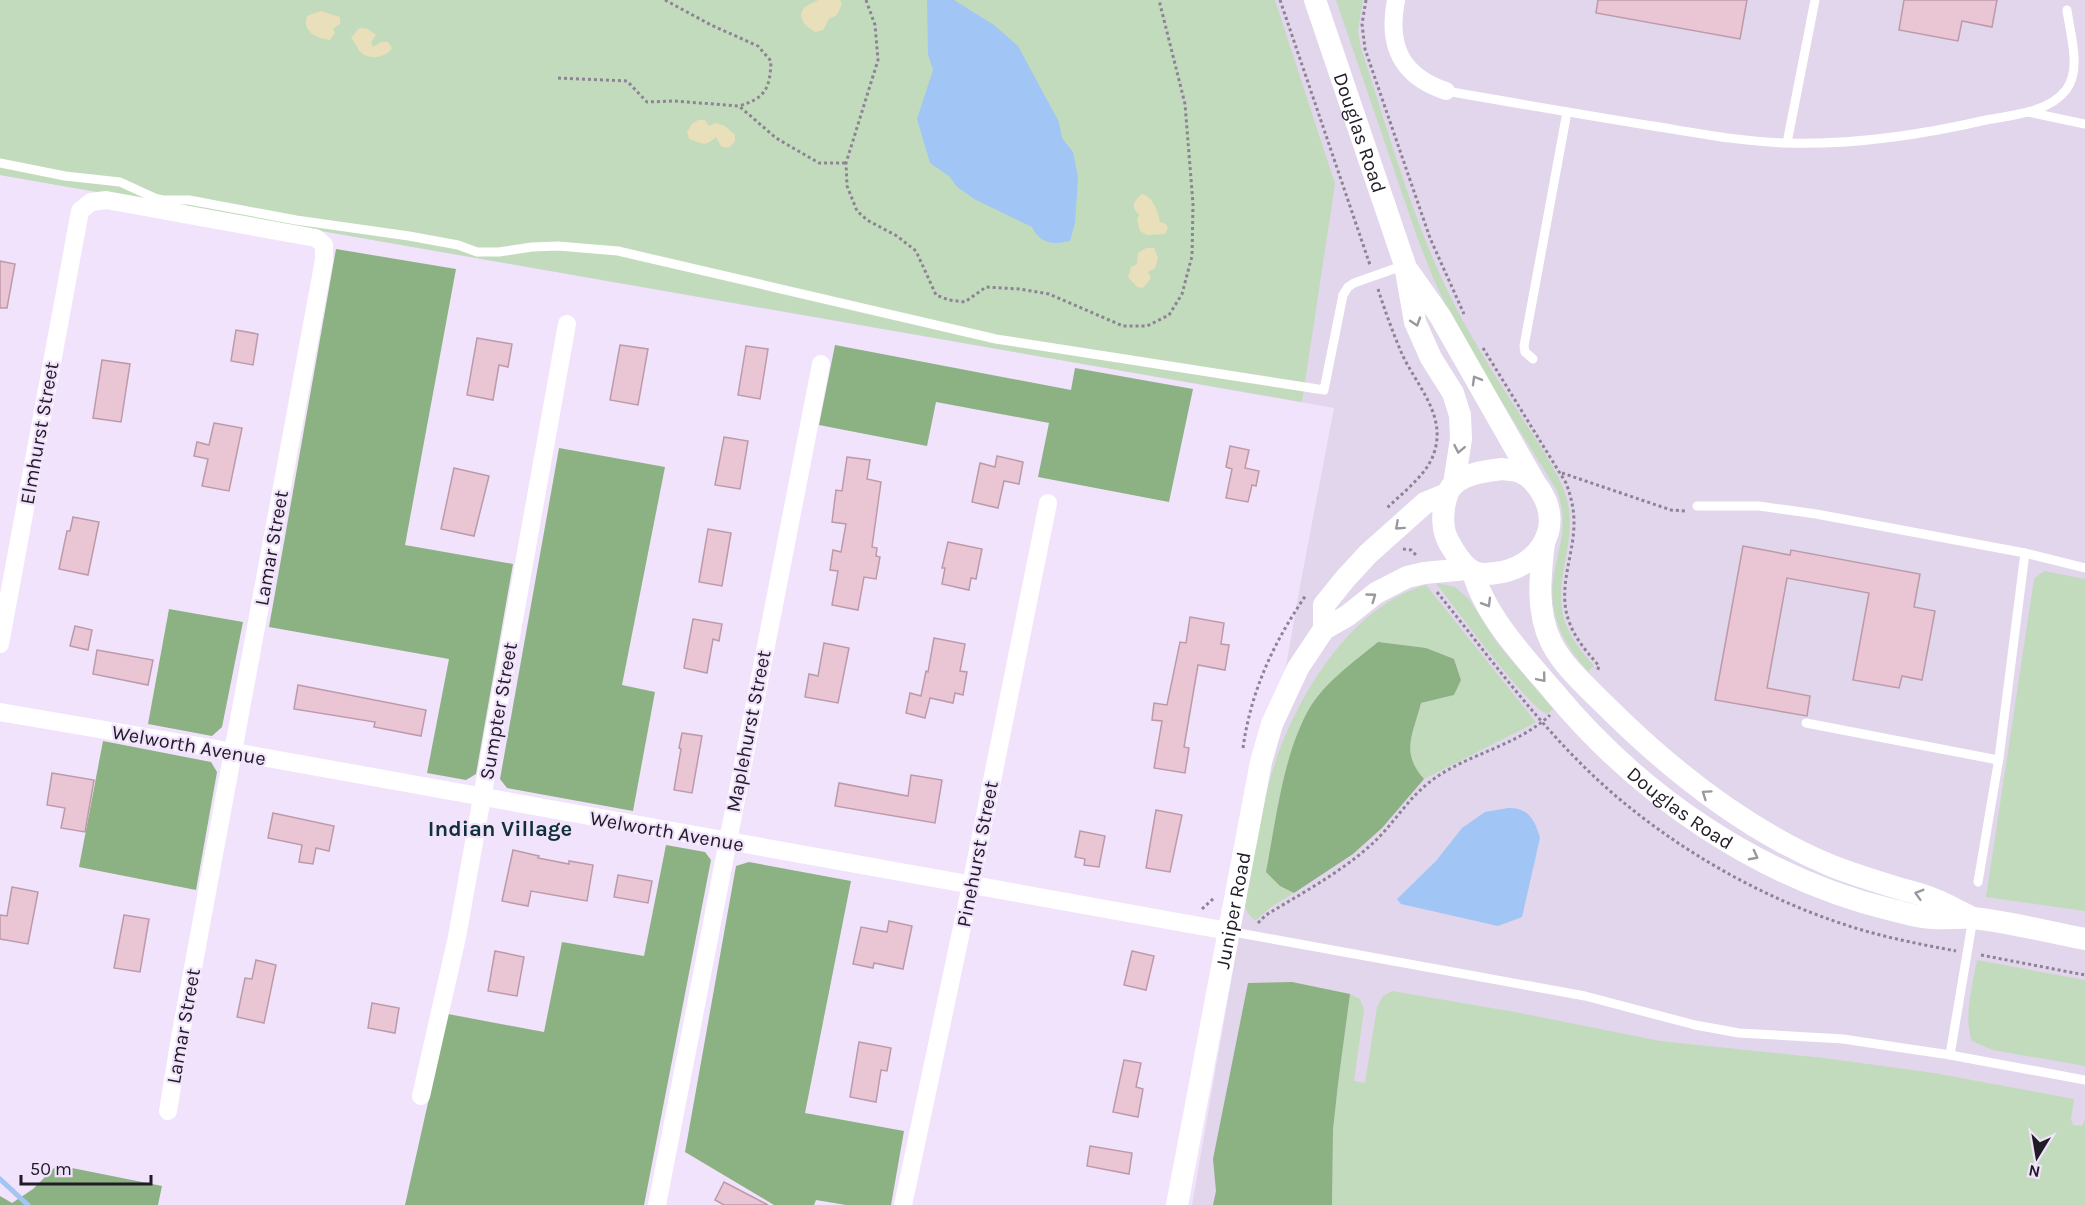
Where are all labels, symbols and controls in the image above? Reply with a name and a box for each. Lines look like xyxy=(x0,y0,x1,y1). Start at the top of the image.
street label: Douglas Road xyxy=(1328,70,1391,196)
one-way arrow xyxy=(1409,317,1422,327)
street label: Elmhurst Street xyxy=(16,359,63,506)
one-way arrow xyxy=(1472,375,1483,386)
one-way arrow xyxy=(1453,444,1466,454)
street label: Lamar Street xyxy=(250,488,293,608)
one-way arrow xyxy=(1395,519,1406,530)
one-way arrow xyxy=(1366,593,1377,604)
one-way arrow xyxy=(1479,597,1491,607)
street label: Sumpter Street xyxy=(475,640,522,782)
street label: Maplehurst Street xyxy=(721,648,776,814)
one-way arrow xyxy=(1535,671,1546,682)
street label: Welworth Avenue xyxy=(110,721,268,770)
street label: Douglas Road xyxy=(1622,762,1737,854)
street label: Pinehurst Street xyxy=(952,779,1003,929)
one-way arrow xyxy=(1702,790,1713,801)
street label: Welworth Avenue xyxy=(588,807,746,856)
district label: Indian Village xyxy=(428,816,572,842)
one-way arrow xyxy=(1748,848,1759,860)
street label: Juniper Road xyxy=(1211,850,1256,971)
one-way arrow xyxy=(1914,889,1925,901)
street label: Lamar Street xyxy=(162,966,205,1086)
north arrow xyxy=(2007,1127,2067,1187)
scale bar xyxy=(21,1148,152,1186)
text: 50 m xyxy=(30,1158,72,1180)
text: N xyxy=(2027,1161,2042,1182)

